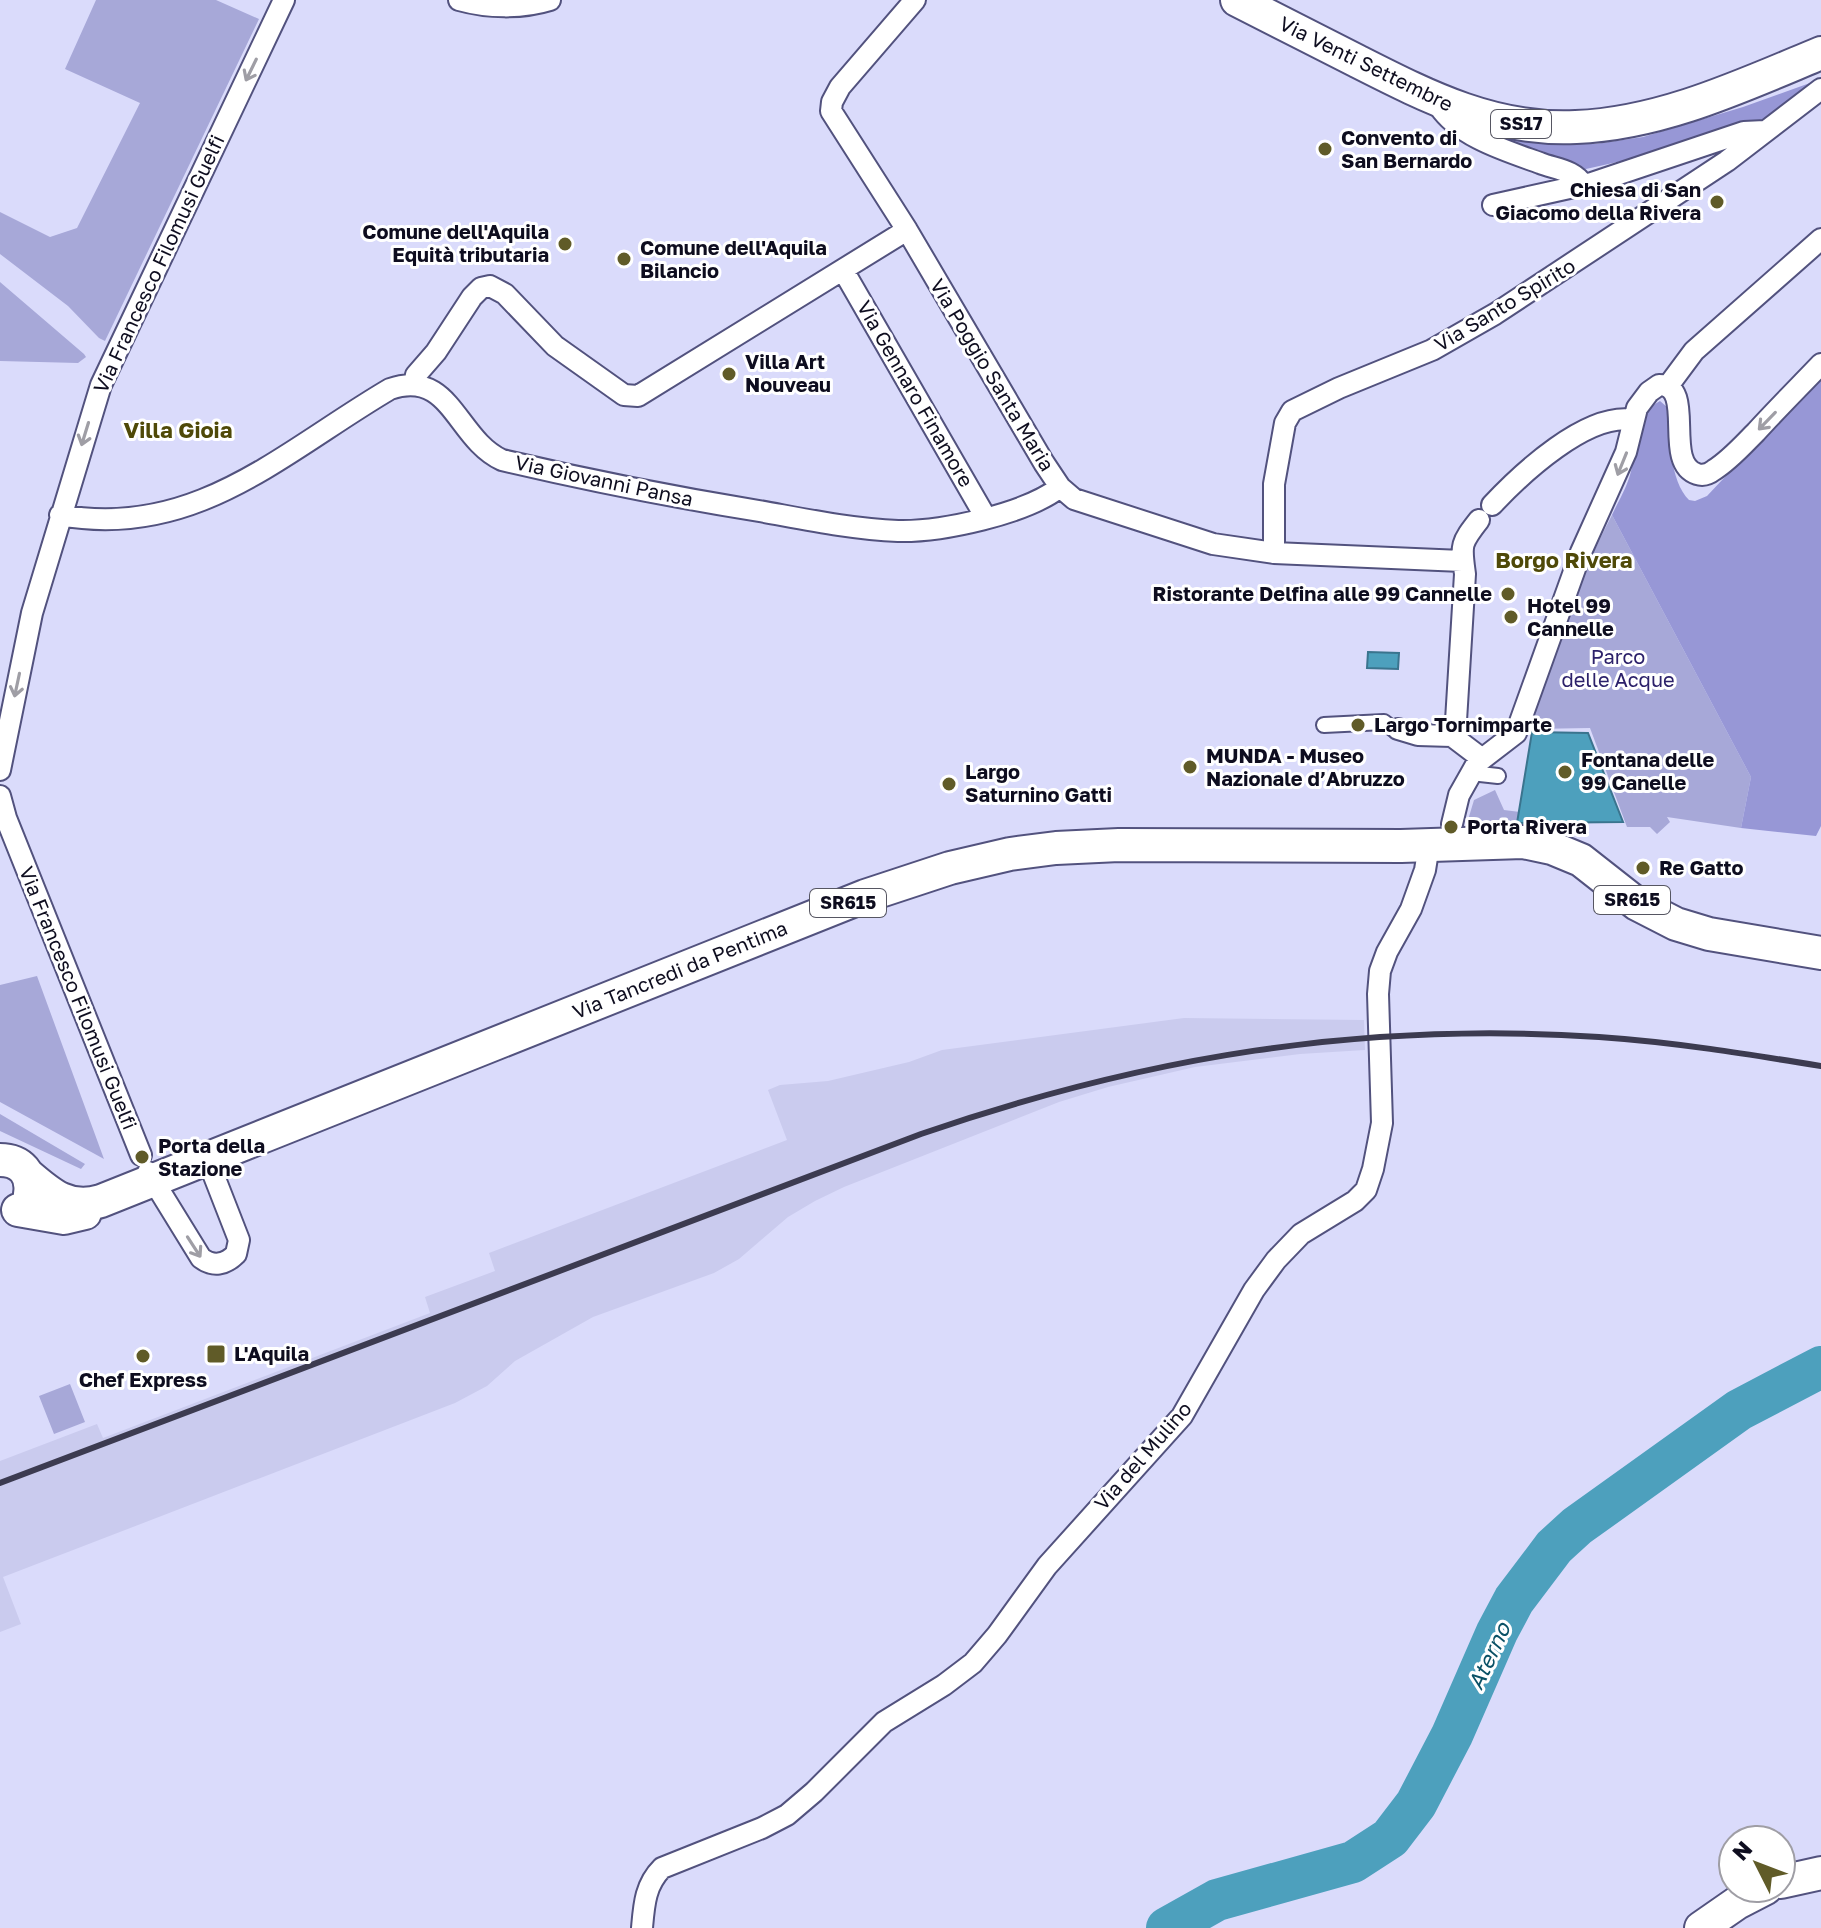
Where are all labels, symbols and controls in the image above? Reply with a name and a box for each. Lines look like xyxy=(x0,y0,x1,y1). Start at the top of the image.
street label: Via Venti Settembre xyxy=(1276,11,1457,116)
one-way arrow xyxy=(243,58,258,82)
road number: SS17 xyxy=(1491,110,1551,138)
place label: Convento di San Bernardo xyxy=(1341,125,1472,172)
street label: Via Francesco Filomusi Guelfi xyxy=(88,131,229,396)
marker: Convento di San Bernardo xyxy=(1316,140,1334,158)
place label: Chiesa di San Giacomo della Rivera xyxy=(1495,177,1701,224)
marker: Chiesa di San Giacomo della Rivera xyxy=(1708,193,1726,211)
place label: Comune dell'Aquila Equità tributaria xyxy=(362,219,549,266)
marker: Comune dell'Aquila Equità tributaria xyxy=(556,235,574,253)
place label: Comune dell'Aquila Bilancio xyxy=(640,235,827,282)
marker: Comune dell'Aquila Bilancio xyxy=(615,250,633,268)
street label: Via Santo Spirito xyxy=(1430,253,1579,356)
street label: Via Poggio Santa Maria xyxy=(926,274,1060,475)
street label: Via Gennaro Finamore xyxy=(853,296,979,491)
place label: Villa Art Nouveau xyxy=(745,349,831,396)
marker: Villa Art Nouveau xyxy=(720,365,738,383)
one-way arrow xyxy=(1758,410,1776,430)
district label: Villa Gioia xyxy=(124,416,232,443)
one-way arrow xyxy=(76,421,91,446)
street label: Via Giovanni Pansa xyxy=(513,449,695,511)
one-way arrow xyxy=(1613,451,1628,476)
district label: Borgo Rivera xyxy=(1495,546,1633,573)
place label: Ristorante Delfina alle 99 Cannelle xyxy=(1153,581,1492,605)
marker: Ristorante Delfina alle 99 Cannelle xyxy=(1499,585,1517,603)
place label: Hotel 99 Cannelle xyxy=(1527,593,1614,640)
marker: Hotel 99 Cannelle xyxy=(1502,608,1520,626)
park label: Parco delle Acque xyxy=(1561,644,1675,691)
one-way arrow xyxy=(9,671,24,697)
place label: Largo Tornimparte xyxy=(1374,712,1552,736)
marker: Largo Tornimparte xyxy=(1349,716,1367,734)
place label: MUNDA - Museo Nazionale d’Abruzzo xyxy=(1206,743,1405,790)
place label: Fontana delle 99 Canelle xyxy=(1581,747,1715,794)
marker: MUNDA - Museo Nazionale d’Abruzzo xyxy=(1181,758,1199,776)
place label: Largo Saturnino Gatti xyxy=(965,759,1112,806)
marker: Fontana delle 99 Canelle xyxy=(1556,763,1574,781)
marker: Largo Saturnino Gatti xyxy=(940,775,958,793)
place label: Porta Rivera xyxy=(1467,814,1587,838)
marker: Porta Rivera xyxy=(1442,818,1460,836)
place label: Re Gatto xyxy=(1659,855,1744,879)
marker: Re Gatto xyxy=(1634,859,1652,877)
street label: Via Francesco Filomusi Guelfi xyxy=(15,862,143,1133)
road number: SR615 xyxy=(1594,886,1670,914)
road number: SR615 xyxy=(810,889,886,917)
street label: Via Tancredi da Pentima xyxy=(569,915,791,1023)
place label: Porta della Stazione xyxy=(158,1133,265,1180)
marker: Porta della Stazione xyxy=(133,1148,151,1166)
one-way arrow xyxy=(185,1235,202,1257)
place label: L'Aquila xyxy=(234,1341,309,1365)
marker: L'Aquila xyxy=(205,1343,227,1365)
marker: Chef Express xyxy=(134,1347,152,1365)
place label: Chef Express xyxy=(79,1367,207,1391)
street label: Via del Mulino xyxy=(1089,1396,1196,1514)
water label: Aterno xyxy=(1461,1616,1516,1694)
north arrow xyxy=(1717,1824,1797,1904)
text: N xyxy=(1726,1835,1757,1866)

